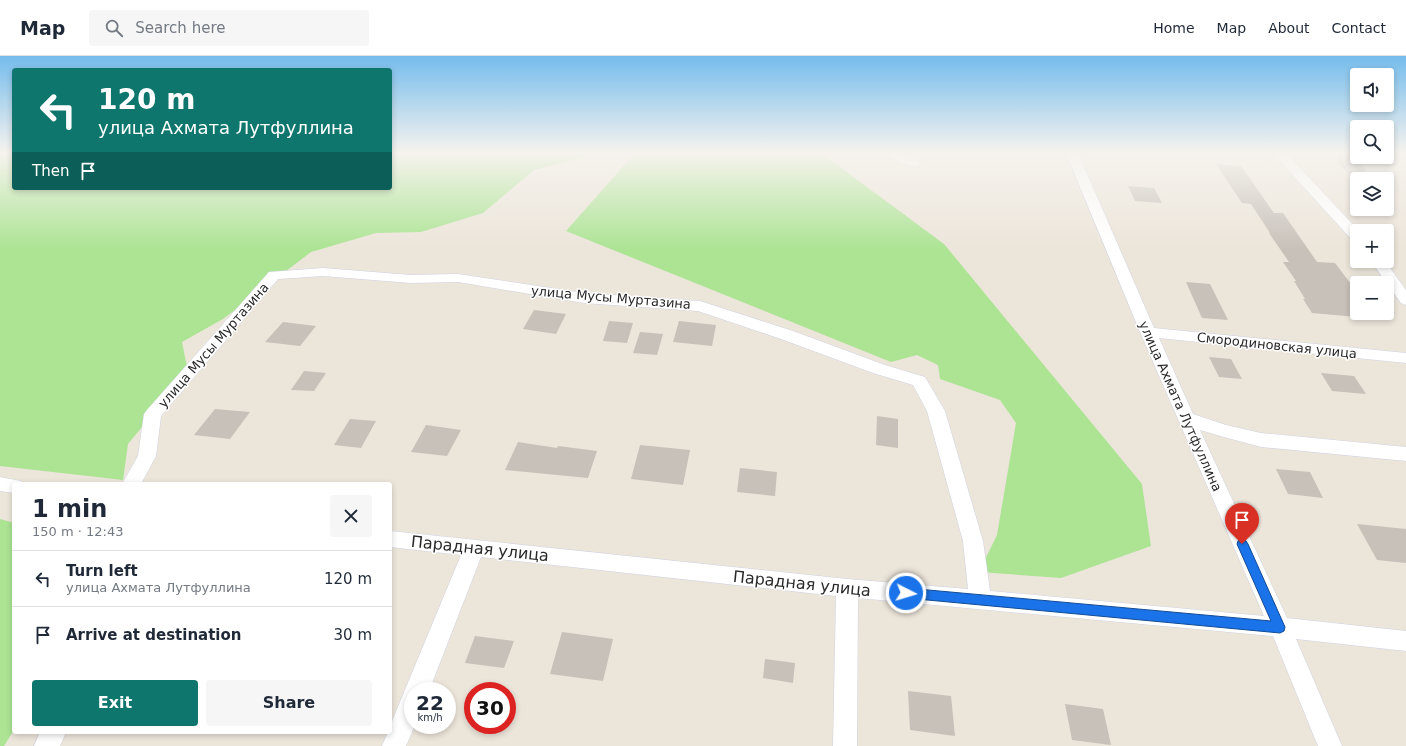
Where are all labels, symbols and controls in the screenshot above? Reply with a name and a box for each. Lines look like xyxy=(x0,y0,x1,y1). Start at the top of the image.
search box xyxy=(89,10,369,46)
text: Map xyxy=(20,17,65,39)
icon: search xyxy=(103,17,125,39)
text: Search here xyxy=(135,19,225,37)
text: Home xyxy=(1153,20,1195,36)
text: Map xyxy=(1217,20,1246,36)
text: About xyxy=(1268,20,1310,36)
text: Contact xyxy=(1332,20,1386,36)
map controls xyxy=(1350,68,1394,320)
button: sound xyxy=(1350,68,1394,112)
text: 120 m xyxy=(98,83,195,116)
icon: left xyxy=(32,84,84,136)
text: улица Ахмата Лутфуллина xyxy=(98,117,354,138)
button: search xyxy=(1350,120,1394,164)
icon: arrive xyxy=(77,160,99,182)
text: Then xyxy=(32,162,69,180)
button: layers xyxy=(1350,172,1394,216)
button: + xyxy=(1350,224,1394,268)
button: − xyxy=(1350,276,1394,320)
street label: улица Мусы Муртазина xyxy=(155,280,272,411)
street label: улица Мусы Муртазина xyxy=(530,283,692,312)
street label: улица Ахмата Лутфуллина xyxy=(1136,319,1225,494)
street label: Смородиновская улица xyxy=(1196,330,1358,361)
text: 1 min xyxy=(32,495,107,523)
button: close xyxy=(330,495,372,537)
pin xyxy=(1225,503,1259,544)
icon: arrive xyxy=(1231,509,1253,531)
text: 150 m · 12:43 xyxy=(32,524,123,539)
street label: Парадная улица xyxy=(410,532,550,565)
text: Turn left xyxy=(66,562,138,580)
street label: Парадная улица xyxy=(732,567,872,600)
icon: left xyxy=(32,568,54,590)
text: 120 m xyxy=(324,570,372,588)
position arrow xyxy=(885,572,927,614)
text: улица Ахмата Лутфуллина xyxy=(66,580,251,595)
icon: arrive xyxy=(32,624,54,646)
text: Arrive at destination xyxy=(66,626,241,644)
text: 30 m xyxy=(334,626,372,644)
button: Exit xyxy=(32,680,198,726)
button: Share xyxy=(206,680,372,726)
speed limit sign: 30 xyxy=(464,682,516,734)
text: 22 xyxy=(416,691,444,715)
text: km/h xyxy=(417,712,443,723)

